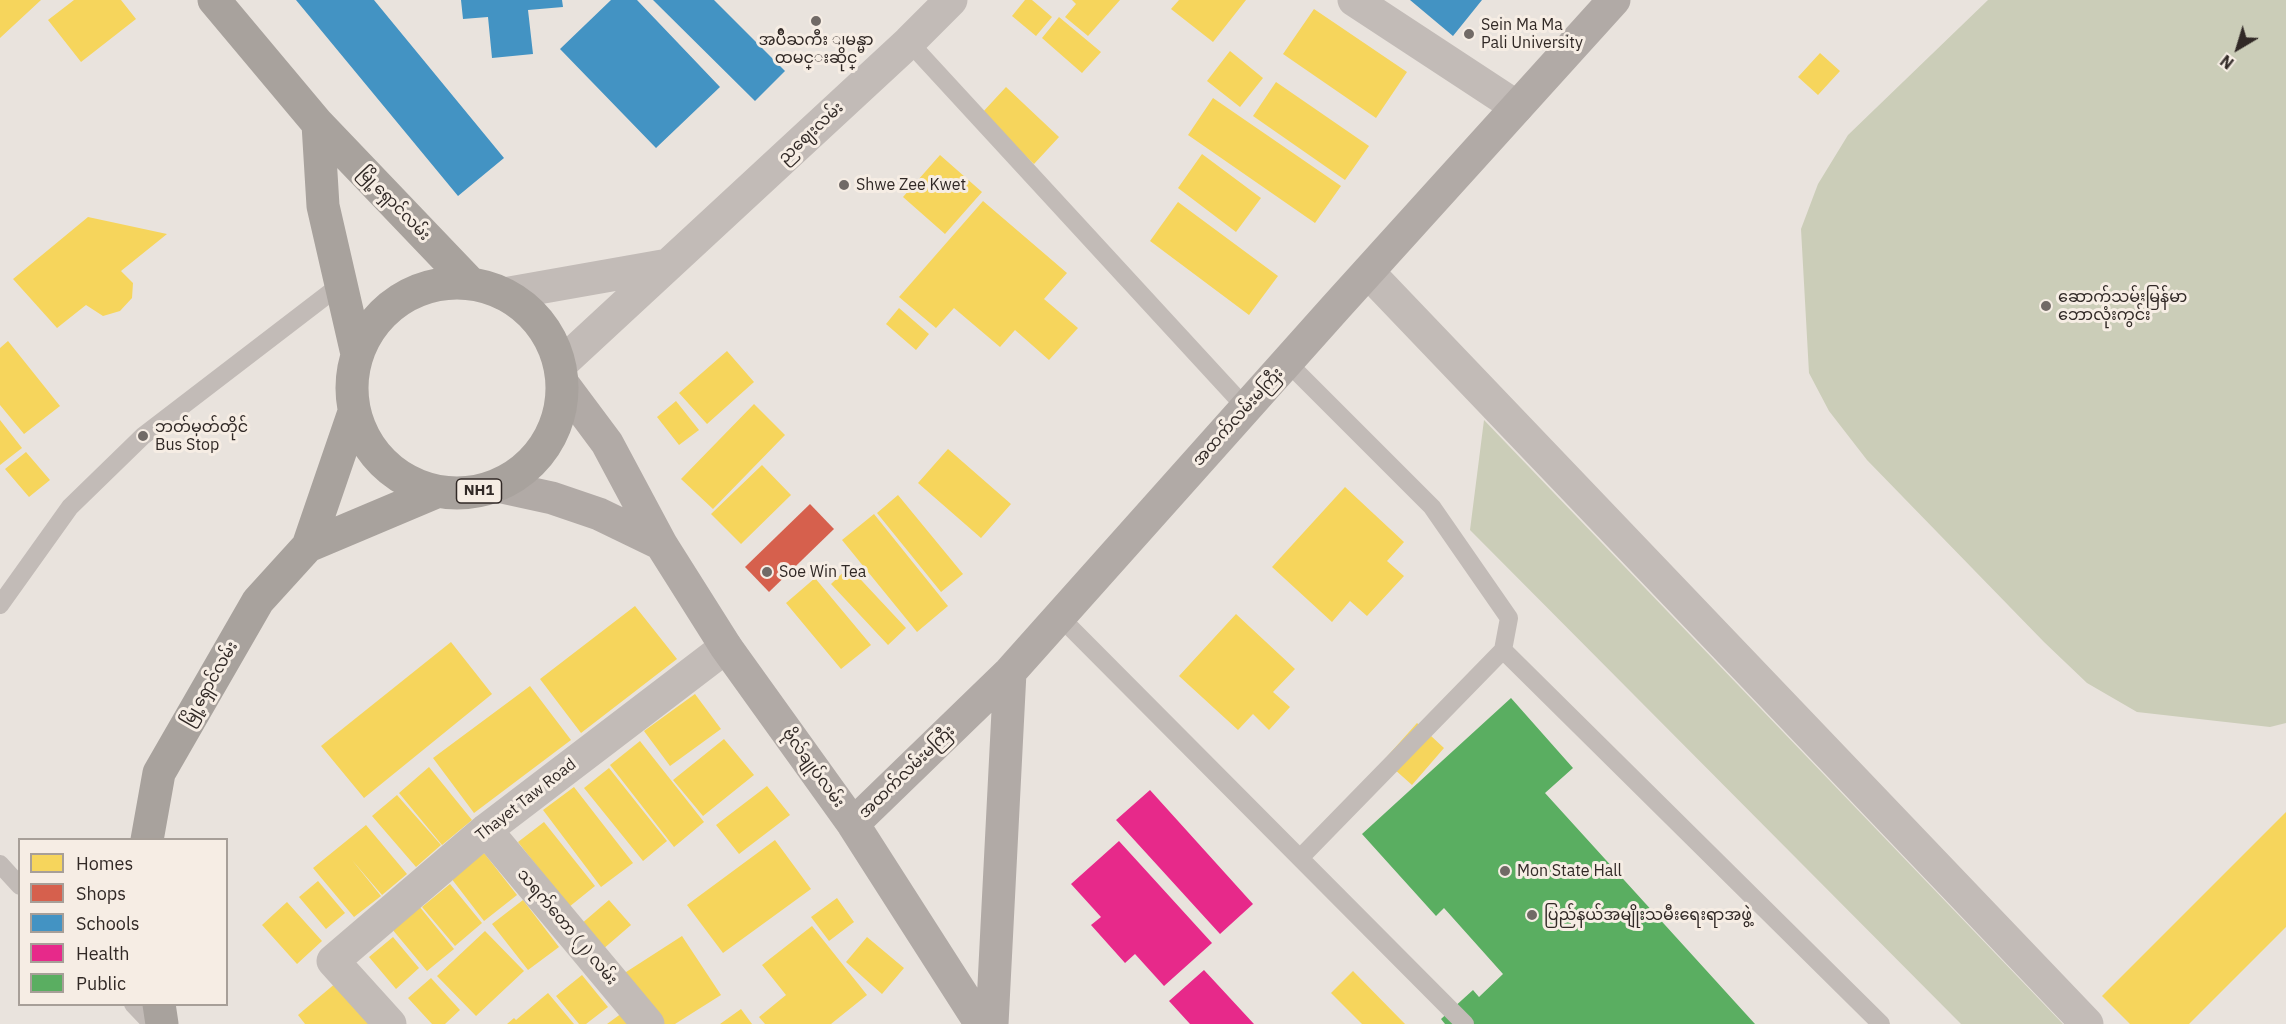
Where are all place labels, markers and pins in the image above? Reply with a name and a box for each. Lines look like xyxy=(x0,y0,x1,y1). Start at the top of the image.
marker: အပ်ိဳႀကီး ျမန္မာ ထမင္းဆိုင္ xyxy=(809,14,823,28)
place label: Sein Ma Ma Pali University xyxy=(1481,15,1583,53)
marker: Sein Ma Ma Pali University xyxy=(1462,27,1476,41)
place label: အပ်ိဳႀကီး ျမန္မာ ထမင္းဆိုင္ xyxy=(759,30,873,68)
place label: Shwe Zee Kwet xyxy=(856,175,966,195)
marker: Shwe Zee Kwet xyxy=(837,178,851,192)
place label: ဆောက်သမ်းမြန်မာ ဘောလုံးကွင်း xyxy=(2058,287,2187,325)
marker: ဆောက်သမ်းမြန်မာ ဘောလုံးကွင်း xyxy=(2039,299,2053,313)
place label: ဘတ်မှတ်တိုင် Bus Stop xyxy=(155,417,248,455)
marker: ဘတ်မှတ်တိုင် Bus Stop xyxy=(136,429,150,443)
place label: Soe Win Tea xyxy=(779,562,866,582)
marker: Soe Win Tea xyxy=(760,565,774,579)
place label: Mon State Hall xyxy=(1517,861,1622,881)
marker: Mon State Hall xyxy=(1498,864,1512,878)
place label: ပြည်နယ်အမျိုးသမီးရေးရာအဖွဲ့ xyxy=(1544,905,1752,925)
marker: ပြည်နယ်အမျိုးသမီးရေးရာအဖွဲ့ xyxy=(1525,908,1539,922)

